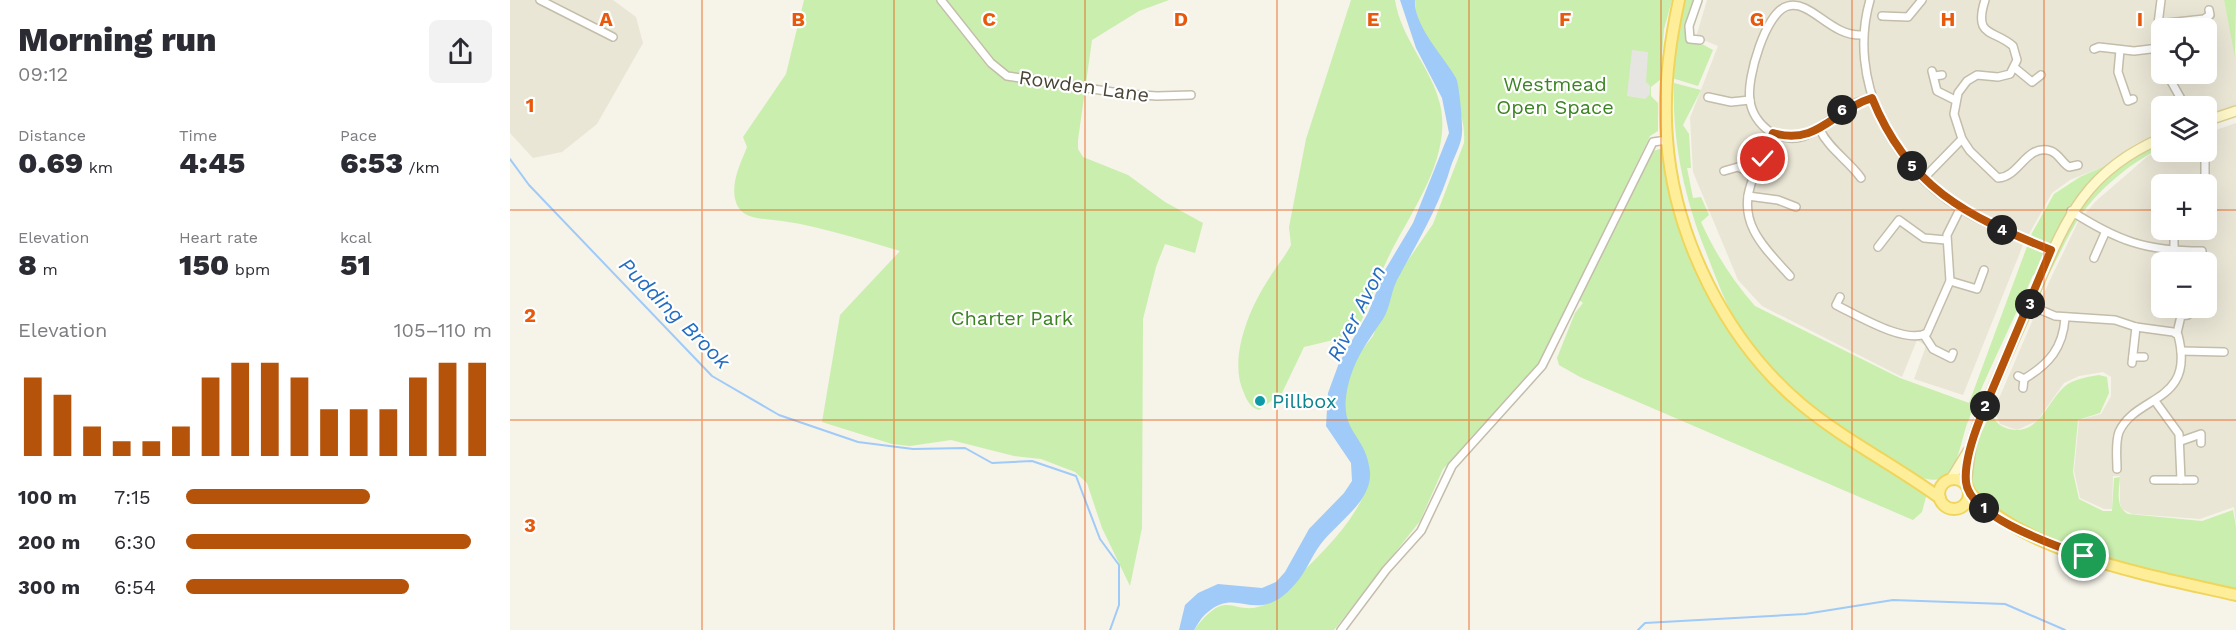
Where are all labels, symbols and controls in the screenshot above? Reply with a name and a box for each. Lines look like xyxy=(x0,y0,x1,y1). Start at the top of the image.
text: A xyxy=(599,7,613,31)
text: B xyxy=(791,7,805,31)
text: C xyxy=(982,7,996,31)
text: D xyxy=(1174,7,1188,31)
text: E xyxy=(1367,7,1379,31)
text: F xyxy=(1559,7,1571,31)
text: G xyxy=(1750,7,1764,31)
text: H xyxy=(1941,7,1955,31)
text: I xyxy=(2137,7,2143,31)
map controls xyxy=(2151,18,2217,318)
button: locate xyxy=(2151,18,2217,84)
text: Morning run xyxy=(18,20,217,59)
button: share xyxy=(429,20,492,83)
text: 09:12 xyxy=(18,62,68,86)
street label: Rowden Lane xyxy=(1017,65,1151,107)
park label: Westmead Open Space xyxy=(1496,72,1614,119)
text: 1 xyxy=(526,93,534,117)
pin: 6 xyxy=(1827,95,1857,125)
button: layers xyxy=(2151,96,2217,162)
text: 6 xyxy=(1837,100,1847,119)
text: Distance xyxy=(18,126,86,145)
text: Time xyxy=(179,126,217,145)
text: Pace xyxy=(340,126,377,145)
pin xyxy=(1737,133,1788,184)
icon: check xyxy=(1746,142,1779,175)
text: 0.69 xyxy=(18,145,83,180)
text: 4:45 xyxy=(179,145,245,180)
text: 6:53 xyxy=(340,145,403,180)
pin: 5 xyxy=(1897,151,1927,181)
text: 5 xyxy=(1907,156,1917,175)
text: km xyxy=(83,158,113,177)
text: /km xyxy=(403,158,440,177)
button: + xyxy=(2151,174,2217,240)
pin: 4 xyxy=(1987,215,2017,245)
text: 4 xyxy=(1997,220,2007,239)
text: Elevation xyxy=(18,228,89,247)
text: Heart rate xyxy=(179,228,258,247)
text: kcal xyxy=(340,228,372,247)
text: 8 xyxy=(18,247,37,282)
text: 150 xyxy=(179,247,229,282)
text: 51 xyxy=(340,247,371,282)
water label: Pudding Brook xyxy=(614,252,736,374)
button: − xyxy=(2151,252,2217,318)
text: m xyxy=(37,260,58,279)
text: bpm xyxy=(229,260,270,279)
water label: River Avon xyxy=(1321,261,1391,365)
pin: 3 xyxy=(2015,289,2045,319)
text: 3 xyxy=(2025,294,2035,313)
text: 2 xyxy=(524,303,536,327)
park label: Charter Park xyxy=(951,306,1073,330)
text: Elevation xyxy=(18,318,107,342)
text: 105–110 m xyxy=(394,318,492,342)
place label: Pillbox xyxy=(1272,389,1337,413)
pin: 2 xyxy=(1970,391,2000,421)
marker: Pillbox xyxy=(1253,394,1267,408)
text: 2 xyxy=(1980,396,1990,415)
text: 100 m xyxy=(18,485,77,509)
text: 7:15 xyxy=(114,485,151,509)
pin: 1 xyxy=(1969,493,1999,523)
text: 1 xyxy=(1981,498,1987,517)
text: 3 xyxy=(524,513,536,537)
text: 200 m xyxy=(18,530,80,554)
text: 6:30 xyxy=(114,530,156,554)
pin xyxy=(2058,530,2109,581)
icon: arrive xyxy=(2067,539,2100,572)
text: 300 m xyxy=(18,575,80,599)
text: 6:54 xyxy=(114,575,156,599)

